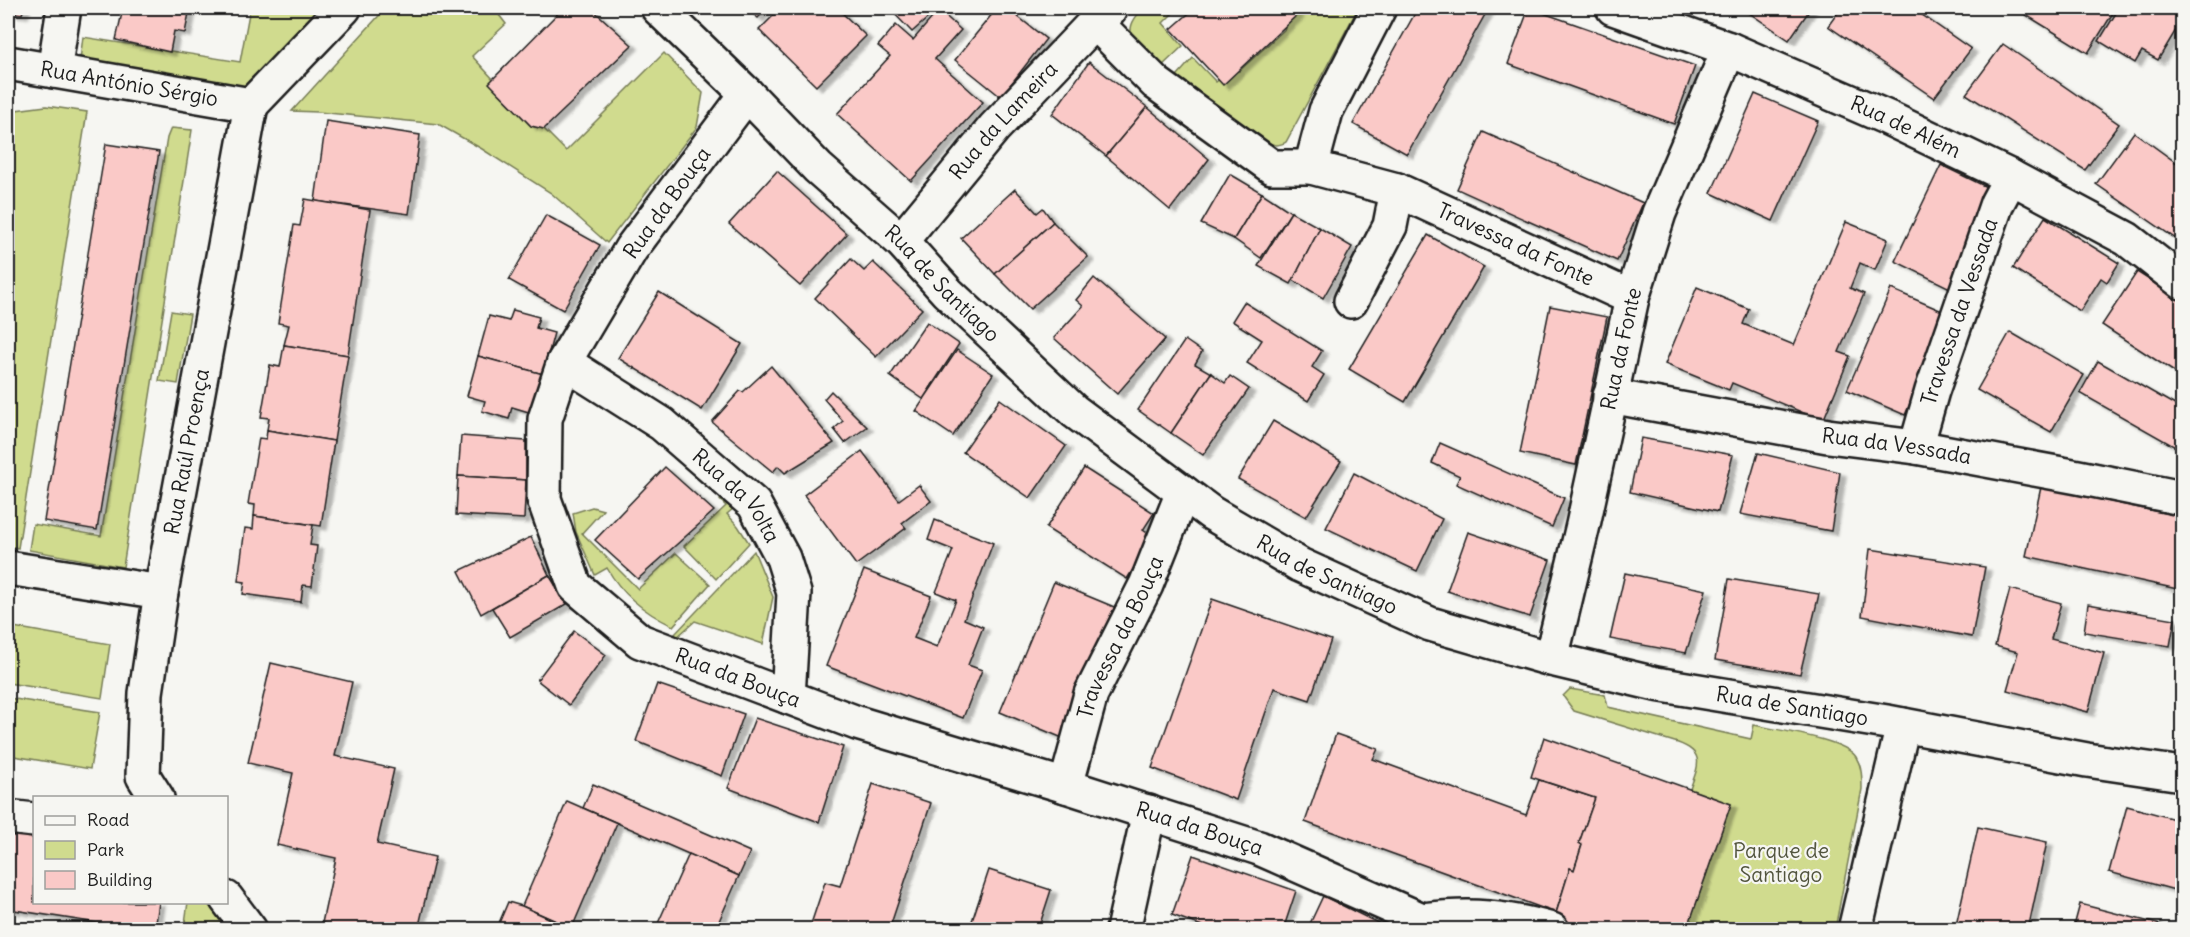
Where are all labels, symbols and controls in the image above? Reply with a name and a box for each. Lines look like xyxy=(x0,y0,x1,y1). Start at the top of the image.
street label: Rua António Sérgio xyxy=(38,55,220,112)
street label: Rua da Lameira xyxy=(943,56,1063,185)
street label: Rua de Além xyxy=(1846,89,1965,164)
street label: Rua da Bouça xyxy=(617,141,716,264)
street label: Travessa da Fonte xyxy=(1433,196,1599,292)
street label: Travessa da Vessada xyxy=(1915,215,2004,408)
street label: Rua de Santiago xyxy=(879,219,1006,348)
street label: Rua da Fonte xyxy=(1594,284,1648,413)
street label: Rua Raúl Proença xyxy=(158,366,215,537)
street label: Rua da Vessada xyxy=(1820,421,1974,470)
street label: Rua da Volta xyxy=(687,442,786,547)
street label: Rua de Santiago xyxy=(1252,528,1402,620)
street label: Travessa da Bouça xyxy=(1071,552,1169,721)
street label: Rua da Bouça xyxy=(671,641,804,713)
street label: Rua de Santiago xyxy=(1714,680,1870,732)
street label: Rua da Bouça xyxy=(1133,795,1267,861)
legend xyxy=(33,796,228,904)
text: Road xyxy=(87,808,130,831)
park label: Parque de Santiago xyxy=(1733,837,1829,888)
text: Park xyxy=(87,838,124,861)
text: Building xyxy=(87,868,152,891)

